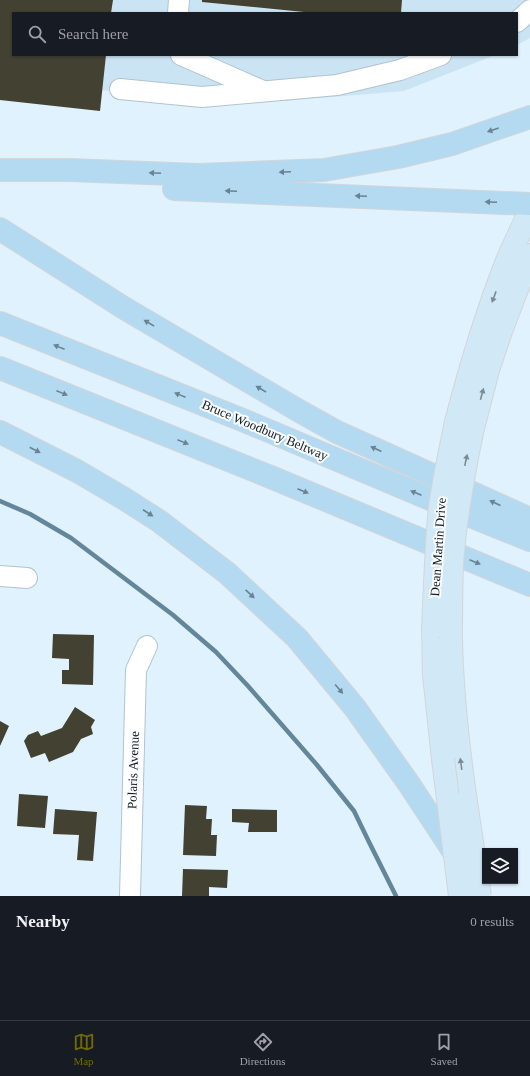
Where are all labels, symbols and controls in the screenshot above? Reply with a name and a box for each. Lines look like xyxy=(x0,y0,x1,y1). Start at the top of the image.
search box xyxy=(12,12,518,56)
icon: search xyxy=(26,23,48,45)
text: Search here xyxy=(58,26,128,42)
one-way arrow xyxy=(487,127,499,133)
one-way arrow xyxy=(279,168,291,175)
one-way arrow xyxy=(149,170,161,177)
one-way arrow xyxy=(225,188,237,195)
one-way arrow xyxy=(355,193,367,200)
one-way arrow xyxy=(485,198,497,205)
one-way arrow xyxy=(490,292,496,304)
one-way arrow xyxy=(143,319,155,326)
one-way arrow xyxy=(53,343,65,349)
one-way arrow xyxy=(255,385,267,392)
one-way arrow xyxy=(479,388,485,400)
one-way arrow xyxy=(57,391,69,397)
one-way arrow xyxy=(174,392,185,398)
street label: Bruce Woodbury Beltway xyxy=(200,397,331,464)
one-way arrow xyxy=(177,439,188,445)
one-way arrow xyxy=(29,446,41,453)
one-way arrow xyxy=(370,446,382,452)
one-way arrow xyxy=(464,454,470,466)
one-way arrow xyxy=(298,488,309,494)
one-way arrow xyxy=(410,490,422,497)
street label: Dean Martin Drive xyxy=(427,497,449,597)
one-way arrow xyxy=(489,500,500,506)
one-way arrow xyxy=(142,510,154,517)
one-way arrow xyxy=(469,560,481,566)
one-way arrow xyxy=(245,589,255,599)
one-way arrow xyxy=(334,683,343,694)
street label: Polaris Avenue xyxy=(124,730,142,809)
one-way arrow xyxy=(457,758,464,770)
map controls xyxy=(482,848,518,884)
button: layers xyxy=(482,848,518,884)
text: Nearby xyxy=(16,912,70,931)
text: 0 results xyxy=(470,914,514,929)
tab: Map xyxy=(73,1031,95,1067)
tab: Directions xyxy=(240,1031,285,1067)
tab: Saved xyxy=(431,1031,457,1067)

